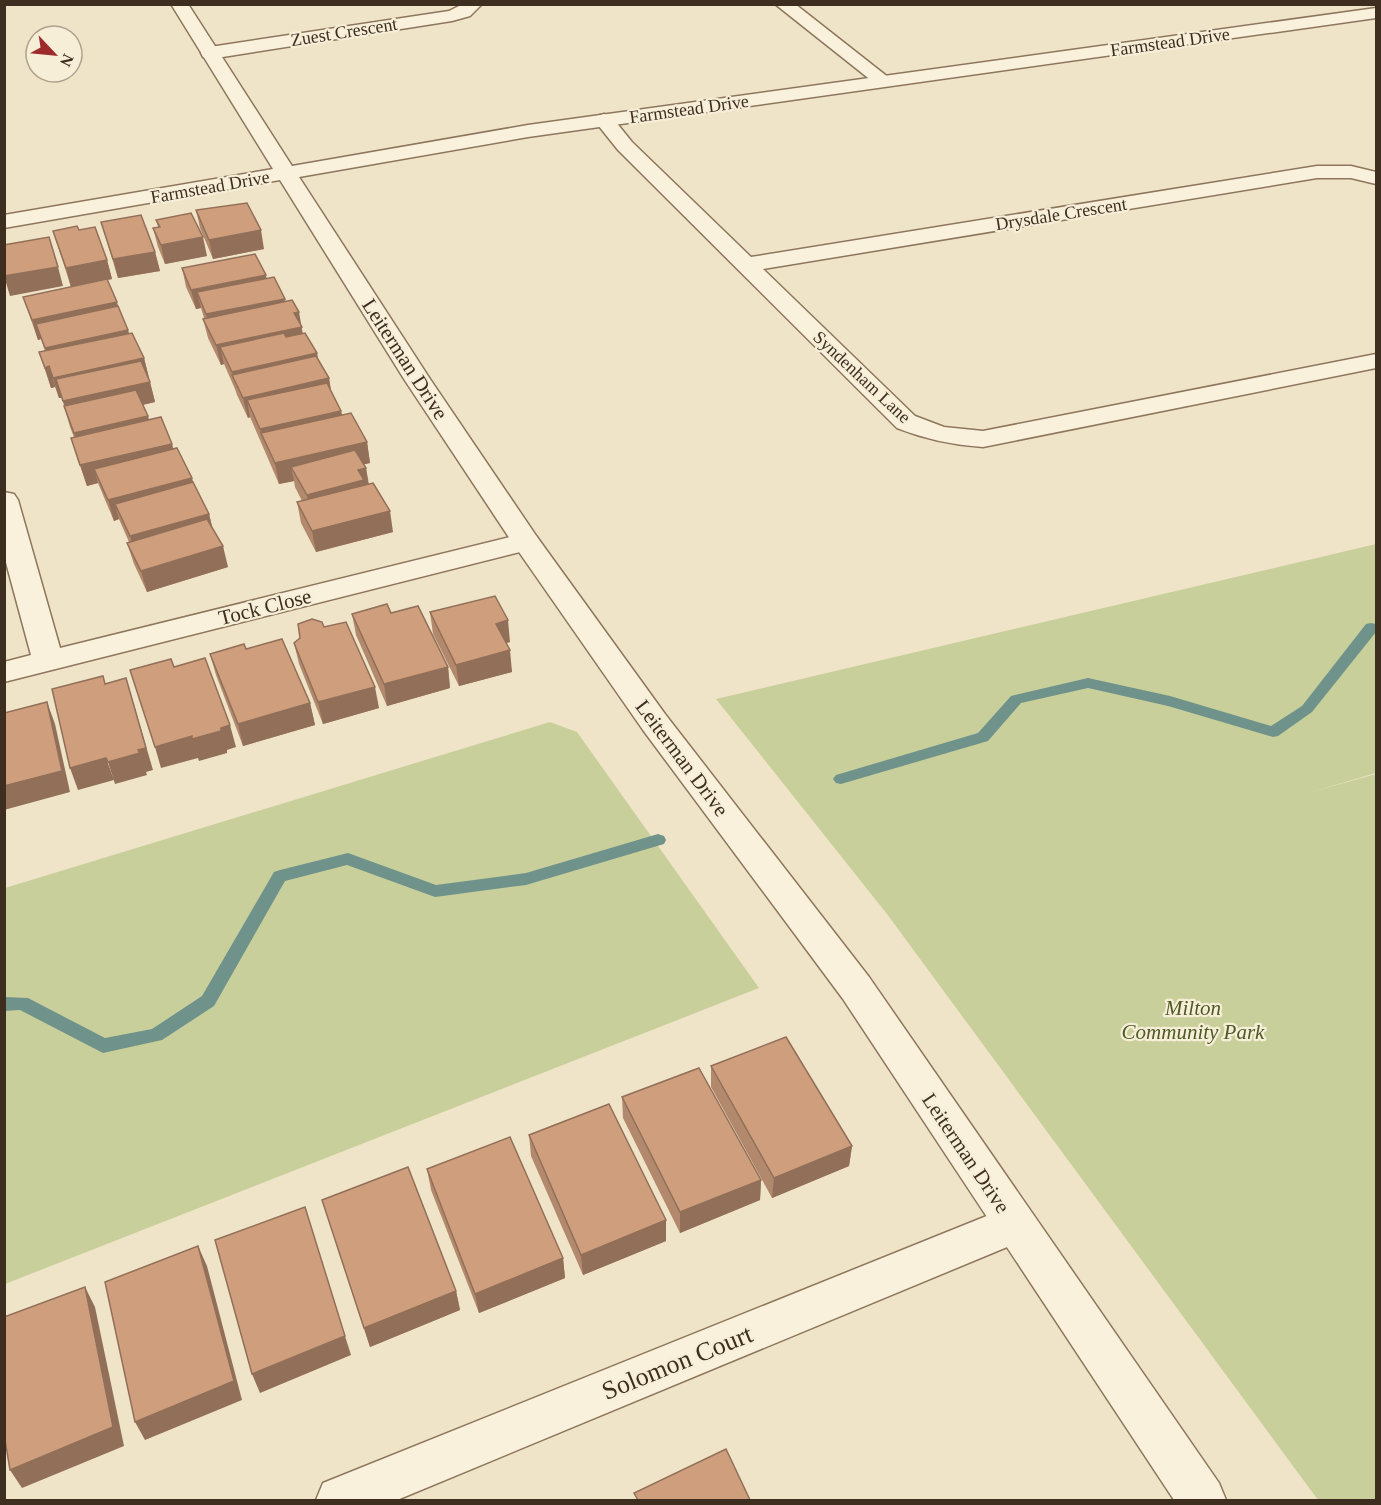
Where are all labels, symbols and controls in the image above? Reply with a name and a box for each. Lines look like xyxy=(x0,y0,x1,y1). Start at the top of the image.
street label: Zuest Crescent xyxy=(289,14,399,50)
north arrow xyxy=(24,24,84,84)
street label: Farmstead Drive xyxy=(1109,24,1231,60)
text: N xyxy=(57,51,77,70)
street label: Farmstead Drive xyxy=(628,91,750,127)
street label: Farmstead Drive xyxy=(149,167,271,207)
street label: Drysdale Crescent xyxy=(994,194,1128,234)
street label: Leiterman Drive xyxy=(357,294,453,424)
street label: Syndenham Lane xyxy=(809,327,915,427)
street label: Tock Close xyxy=(216,584,314,630)
street label: Leiterman Drive xyxy=(630,695,734,821)
park label: Milton Community Park xyxy=(1122,996,1265,1044)
street label: Leiterman Drive xyxy=(917,1089,1015,1217)
street label: Solomon Court xyxy=(598,1319,757,1406)

